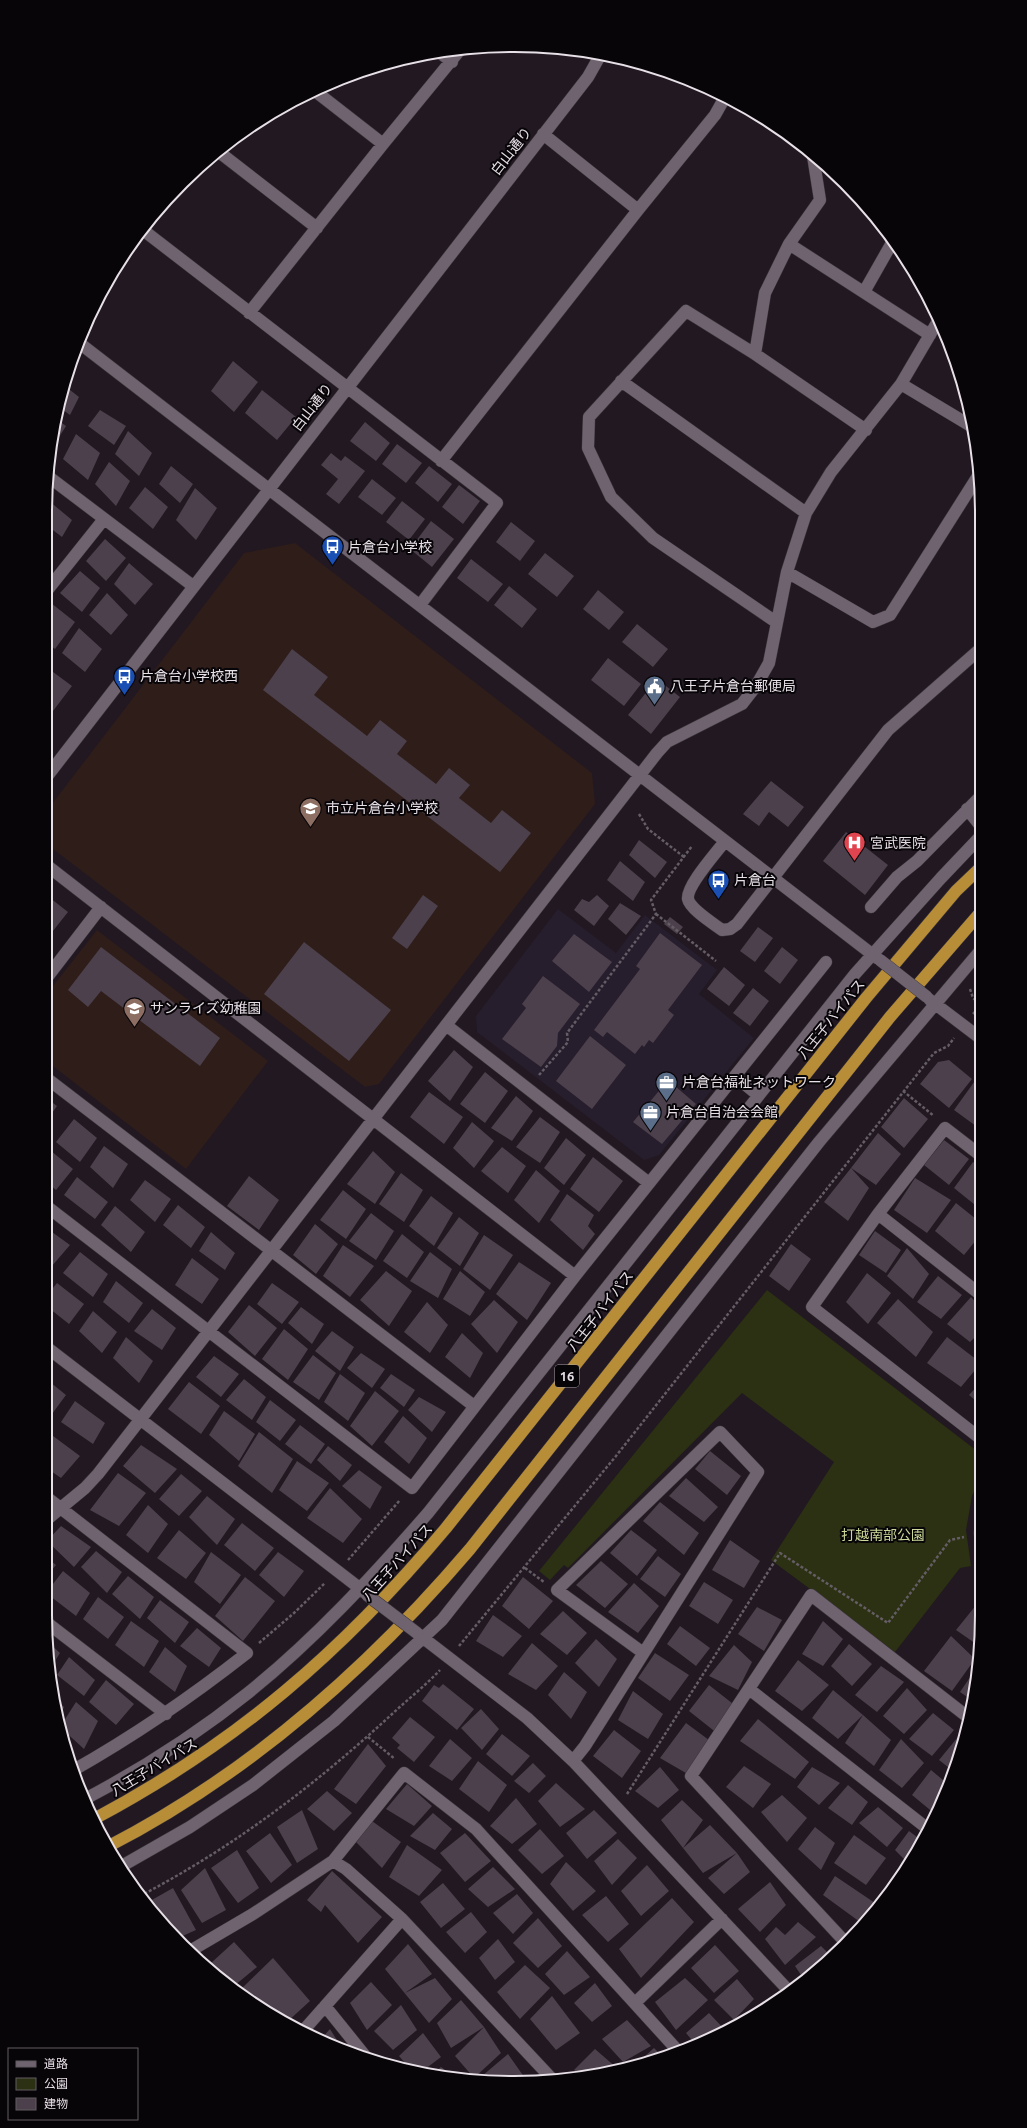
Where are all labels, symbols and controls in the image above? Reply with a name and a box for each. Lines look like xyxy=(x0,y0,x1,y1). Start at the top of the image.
street label: 白山通り xyxy=(487,124,535,178)
street label: 白山通り xyxy=(288,380,336,434)
bus stop icon: 片倉台小学校 xyxy=(320,534,346,567)
place label: 片倉台小学校 xyxy=(348,539,432,555)
bus stop icon: 片倉台小学校西 xyxy=(111,663,137,696)
place label: 片倉台小学校西 xyxy=(140,668,238,684)
public building icon: 八王子片倉台郵便局 xyxy=(641,673,667,706)
place label: 八王子片倉台郵便局 xyxy=(670,678,796,694)
school or university icon: 市立片倉台小学校 xyxy=(298,795,324,828)
place label: 市立片倉台小学校 xyxy=(326,800,438,816)
hospital icon: 宮武医院 xyxy=(842,830,868,863)
place label: 宮武医院 xyxy=(870,835,926,851)
bus stop icon: 片倉台 xyxy=(706,867,732,900)
place label: 片倉台 xyxy=(734,872,776,888)
street label: 八王子バイパス xyxy=(794,976,868,1062)
school or university icon: サンライズ幼稚園 xyxy=(122,995,148,1028)
place label: サンライズ幼稚園 xyxy=(150,1000,262,1016)
office icon: 片倉台福祉ネットワーク xyxy=(654,1069,680,1102)
place label: 片倉台福祉ネットワーク xyxy=(682,1074,836,1090)
office icon: 片倉台自治会会館 xyxy=(637,1099,663,1132)
place label: 片倉台自治会会館 xyxy=(666,1104,778,1120)
street label: 八王子バイパス xyxy=(564,1268,636,1354)
road number: 16 xyxy=(555,1365,579,1387)
street label: 八王子バイパス xyxy=(358,1520,436,1604)
park label: 打越南部公園 xyxy=(841,1527,925,1543)
street label: 八王子バイパス xyxy=(108,1735,200,1799)
legend xyxy=(8,2048,138,2120)
text: 道路 xyxy=(44,2057,68,2070)
text: 公園 xyxy=(44,2077,68,2090)
text: 建物 xyxy=(44,2097,68,2110)

